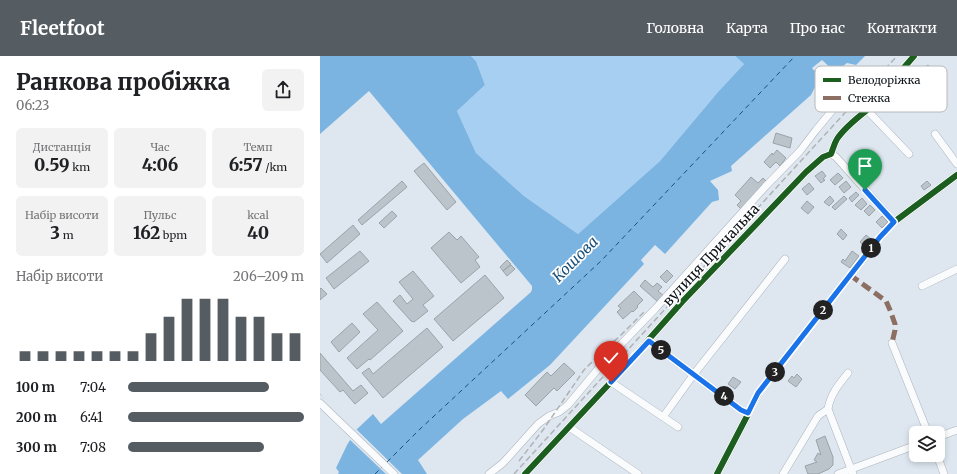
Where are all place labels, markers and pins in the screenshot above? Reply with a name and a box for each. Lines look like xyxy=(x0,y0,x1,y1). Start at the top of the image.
pin xyxy=(848,149,882,190)
pin: 1 xyxy=(861,238,881,258)
pin: 2 xyxy=(813,300,833,320)
pin: 5 xyxy=(651,340,671,360)
pin xyxy=(594,341,628,382)
pin: 3 xyxy=(765,362,785,382)
pin: 4 xyxy=(714,386,734,406)

